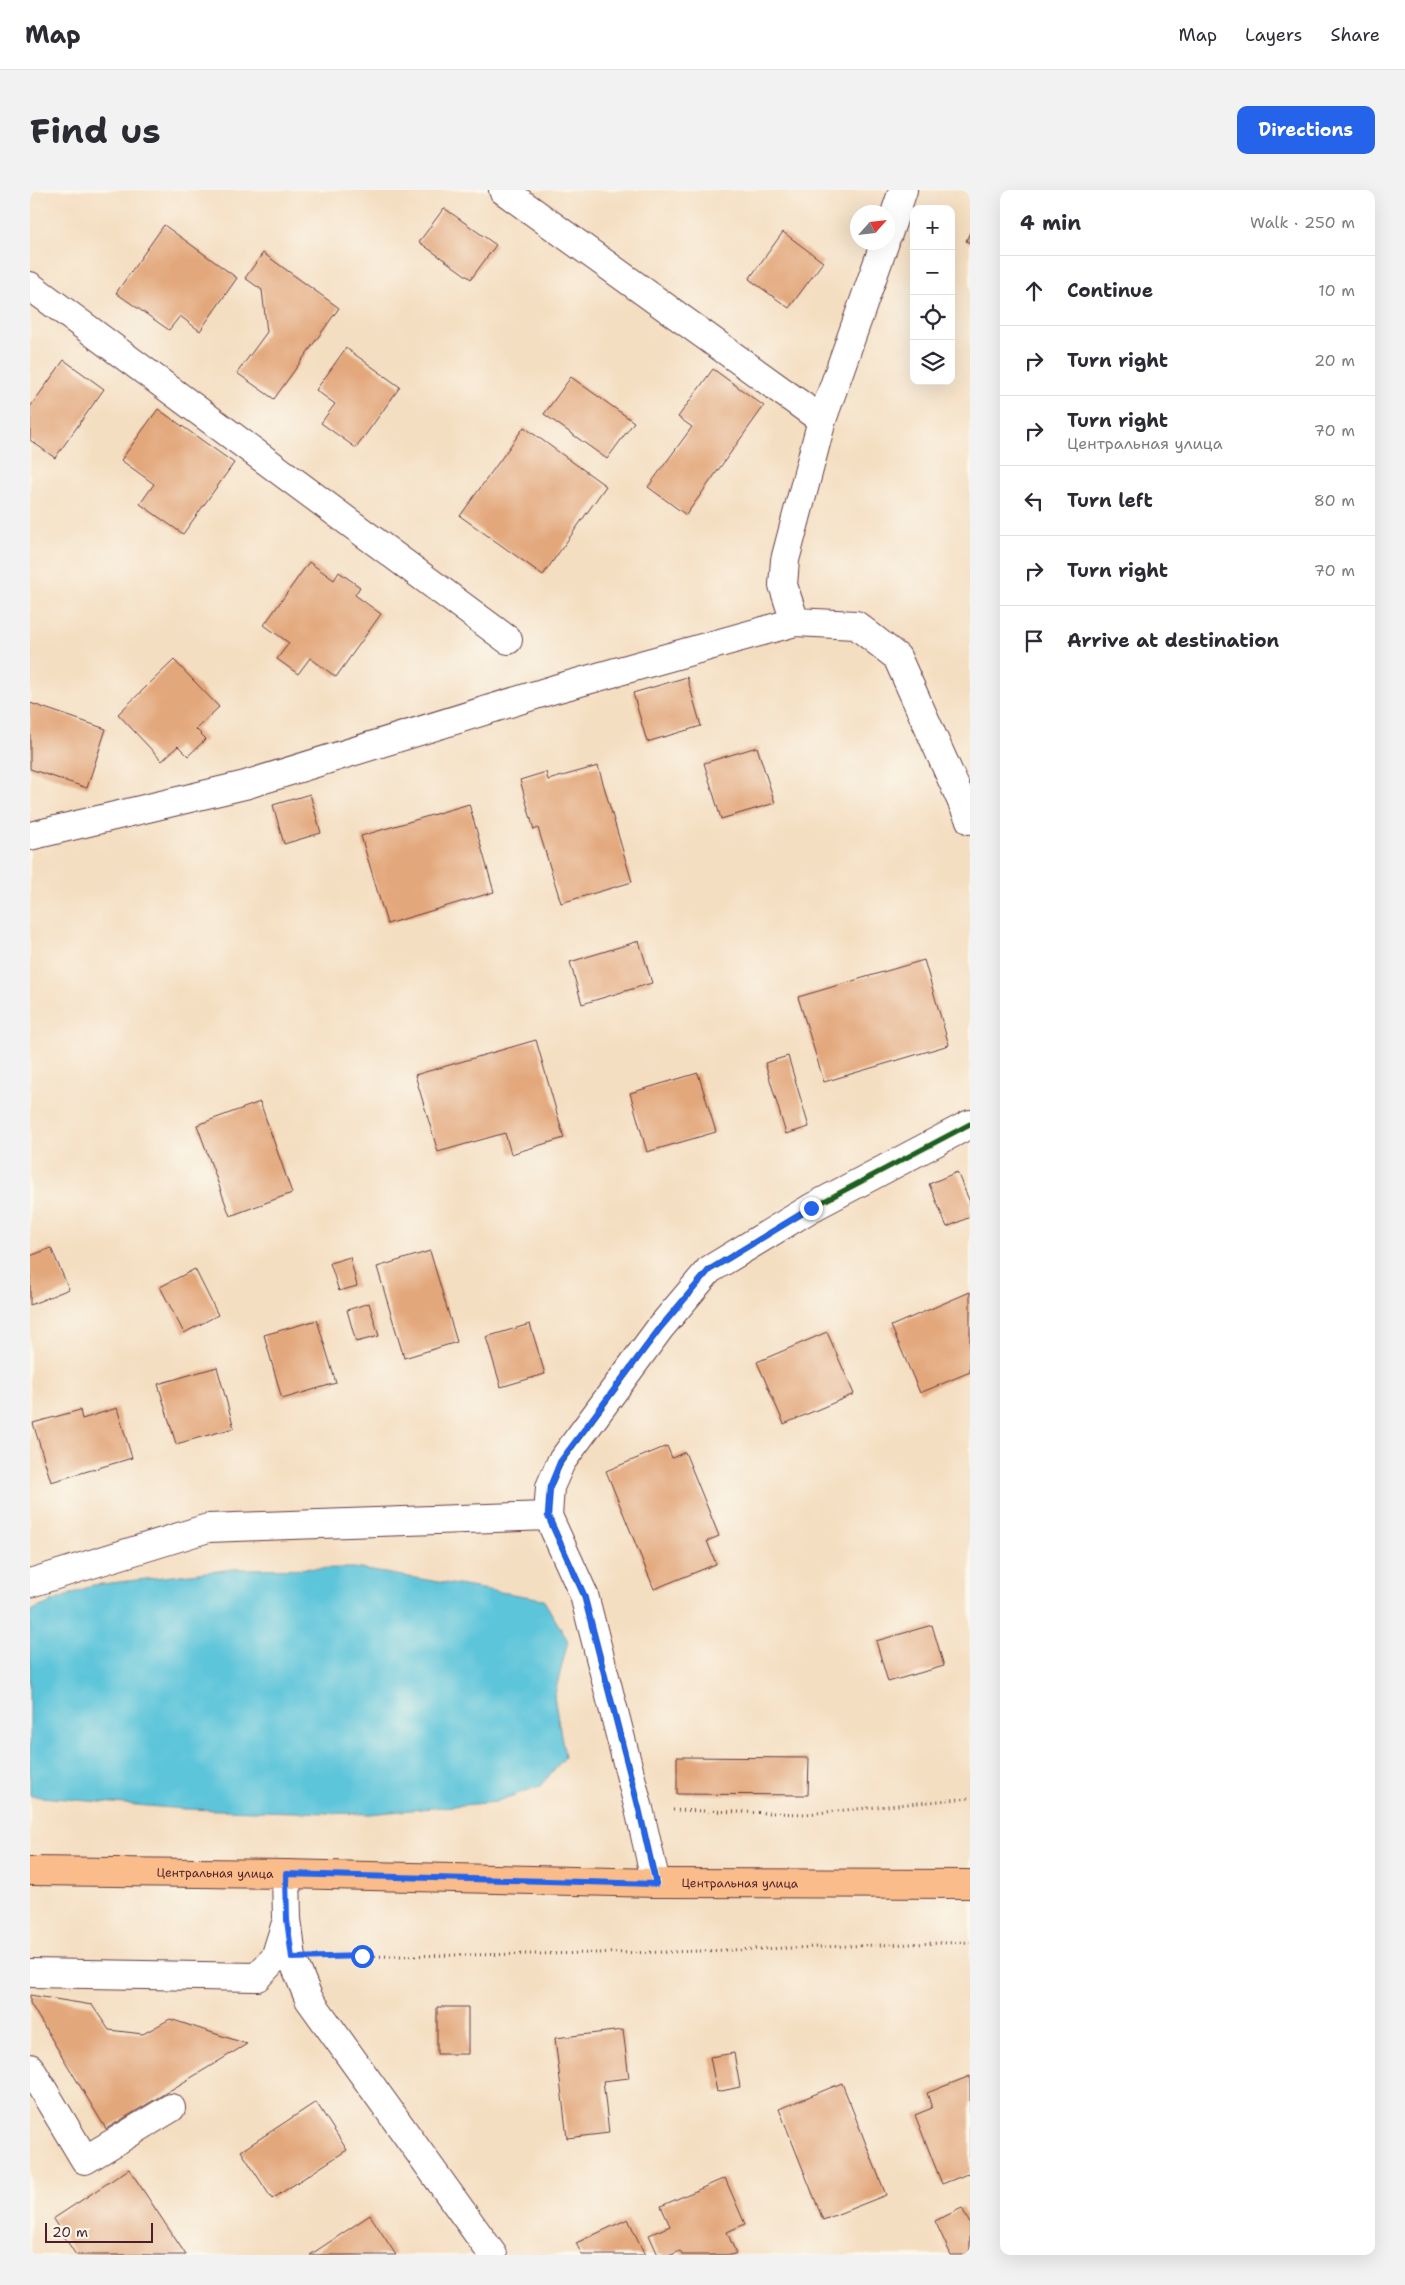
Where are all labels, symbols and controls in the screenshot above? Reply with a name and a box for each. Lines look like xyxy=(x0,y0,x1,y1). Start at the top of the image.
text: Map xyxy=(25,19,81,51)
text: Map xyxy=(1179,23,1217,47)
text: Layers xyxy=(1245,23,1302,47)
text: Share xyxy=(1330,23,1380,47)
button: Directions xyxy=(1237,106,1375,154)
text: Find us xyxy=(30,107,161,154)
north arrow xyxy=(850,205,895,250)
map controls xyxy=(910,205,955,385)
button: + xyxy=(910,205,955,250)
text: 4 min xyxy=(1020,209,1081,237)
text: Walk · 250 m xyxy=(1250,212,1355,233)
button: − xyxy=(910,250,955,295)
icon: ahead xyxy=(1020,277,1048,305)
text: Continue xyxy=(1067,278,1153,303)
text: 10 m xyxy=(1318,280,1355,301)
button: locate xyxy=(910,295,955,340)
button: layers xyxy=(910,340,955,385)
icon: right xyxy=(1020,347,1048,375)
text: Turn right xyxy=(1067,348,1168,373)
text: 20 m xyxy=(1314,350,1355,371)
text: Turn right xyxy=(1067,408,1168,433)
icon: right xyxy=(1020,417,1048,445)
text: 70 m xyxy=(1314,420,1355,441)
text: Центральная улица xyxy=(1067,433,1223,454)
icon: left xyxy=(1020,487,1048,515)
text: Turn left xyxy=(1067,488,1153,513)
text: 80 m xyxy=(1314,490,1355,511)
icon: right xyxy=(1020,557,1048,585)
text: Turn right xyxy=(1067,558,1168,583)
text: 70 m xyxy=(1314,560,1355,581)
icon: arrive xyxy=(1020,627,1048,655)
text: Arrive at destination xyxy=(1067,628,1279,653)
route end xyxy=(800,1197,823,1220)
street label: Центральная улица xyxy=(156,1864,274,1882)
street label: Центральная улица xyxy=(681,1875,799,1891)
route start xyxy=(351,1945,374,1968)
scale bar xyxy=(45,2220,152,2243)
text: 20 m xyxy=(52,2223,88,2241)

